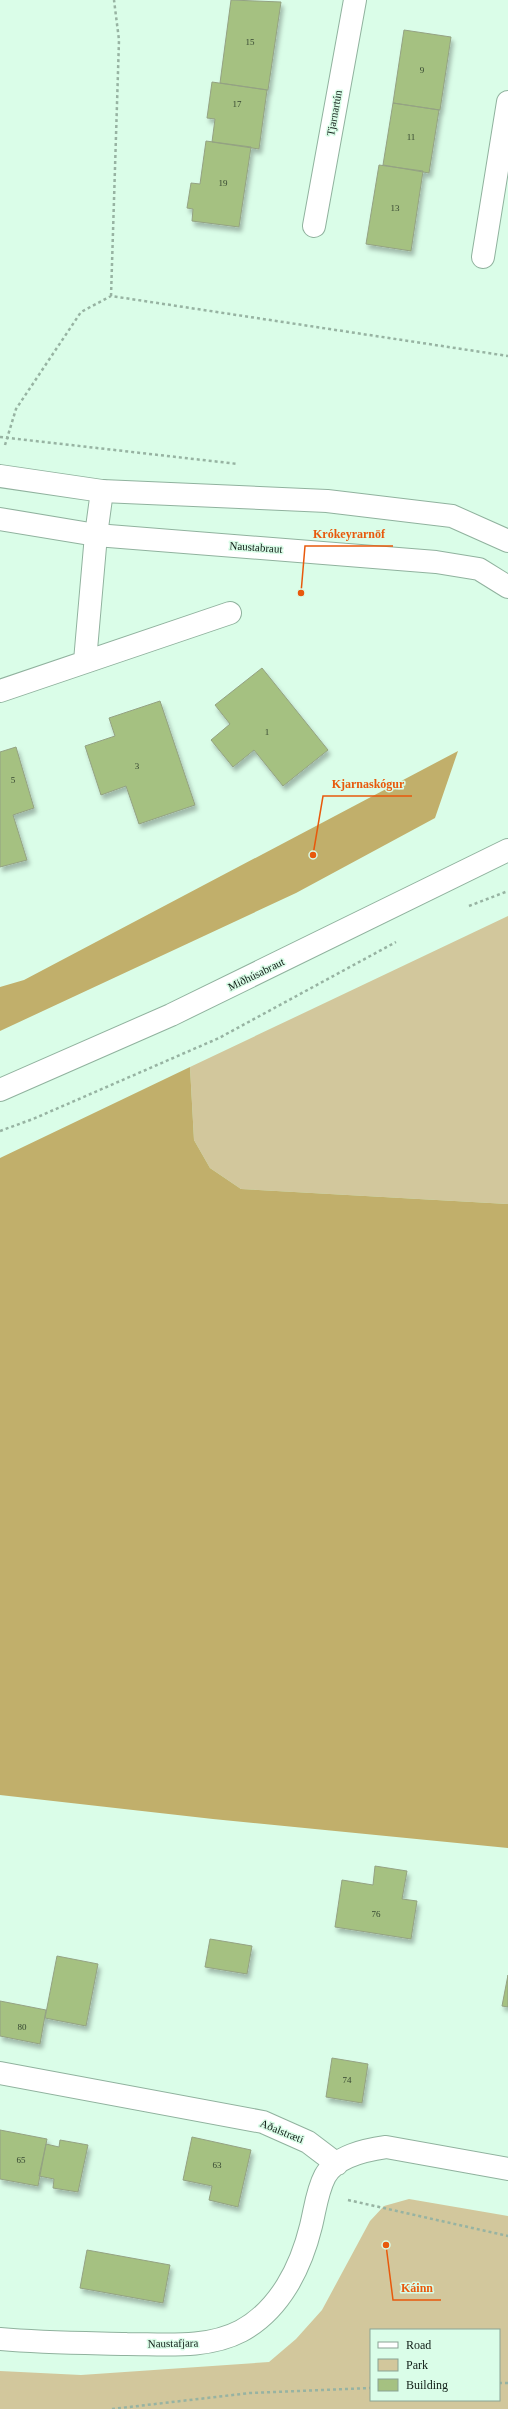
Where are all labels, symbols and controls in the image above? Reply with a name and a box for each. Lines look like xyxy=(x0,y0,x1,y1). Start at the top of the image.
house number: 15 xyxy=(246,37,255,47)
house number: 9 xyxy=(420,65,425,75)
street label: Tjarnartún xyxy=(324,89,344,137)
house number: 17 xyxy=(233,99,242,109)
house number: 11 xyxy=(407,132,415,142)
house number: 19 xyxy=(219,178,228,188)
house number: 13 xyxy=(391,203,400,213)
callout: Krókeyrarnöf xyxy=(305,522,393,546)
text: Krókeyrarnöf xyxy=(313,527,386,541)
street label: Naustabraut xyxy=(229,539,283,555)
house number: 1 xyxy=(265,727,269,737)
house number: 3 xyxy=(135,761,140,771)
callout: Kjarnaskógur xyxy=(323,772,412,796)
house number: 5 xyxy=(11,775,16,785)
text: Kjarnaskógur xyxy=(332,777,405,791)
street label: Miðhúsabraut xyxy=(226,955,286,993)
house number: 76 xyxy=(372,1909,381,1919)
house number: 80 xyxy=(18,2022,27,2032)
house number: 74 xyxy=(343,2075,352,2085)
street label: Aðalstræti xyxy=(258,2117,306,2145)
house number: 65 xyxy=(17,2155,26,2165)
house number: 63 xyxy=(213,2160,222,2170)
callout: Káinn xyxy=(393,2276,441,2300)
text: Káinn xyxy=(401,2281,433,2295)
legend xyxy=(370,2329,500,2401)
street label: Naustafjara xyxy=(148,2337,199,2349)
text: Road xyxy=(406,2338,431,2352)
text: Park xyxy=(406,2358,428,2372)
text: Building xyxy=(406,2378,448,2392)

